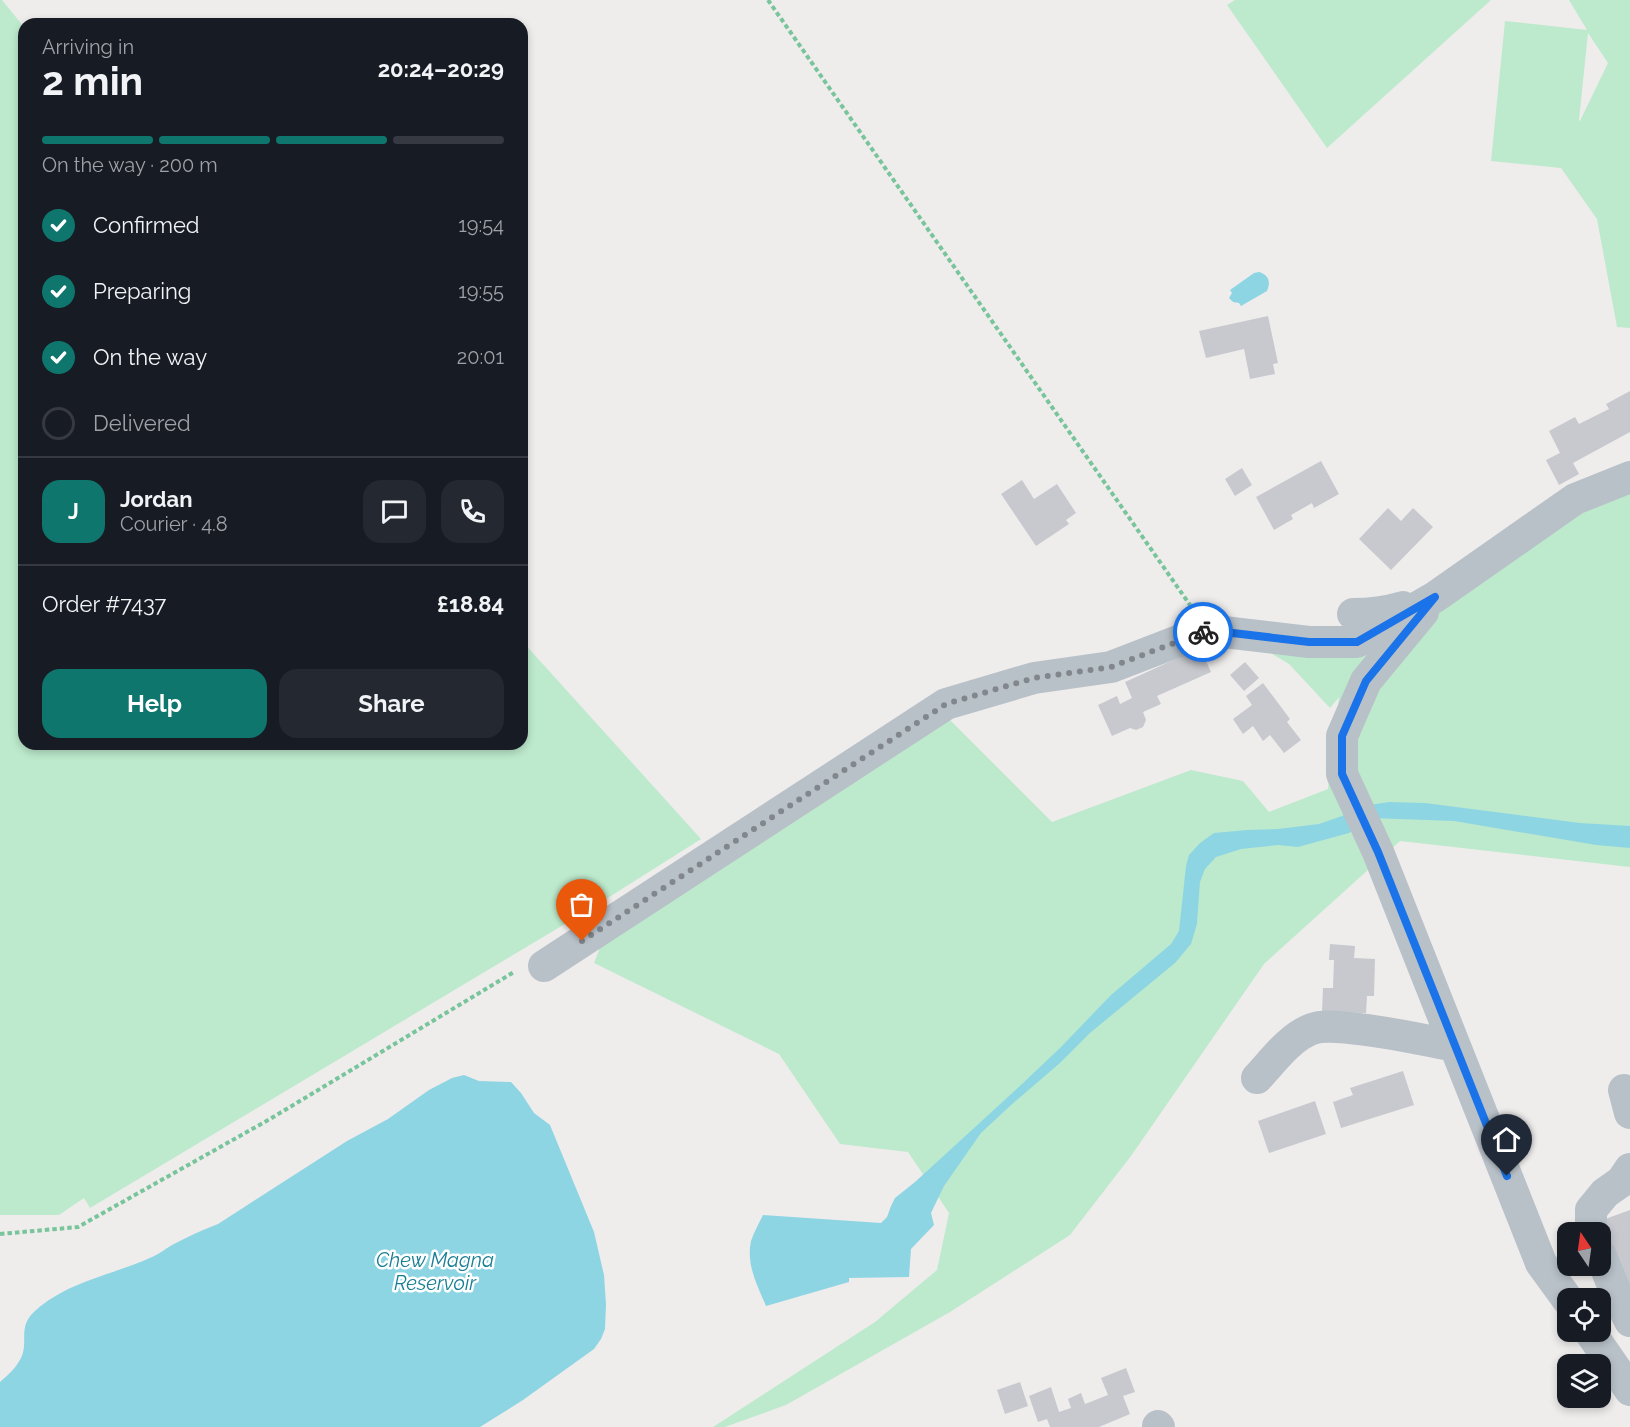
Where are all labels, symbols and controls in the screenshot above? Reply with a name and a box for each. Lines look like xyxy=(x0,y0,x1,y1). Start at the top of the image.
text: Arriving in xyxy=(42,35,134,59)
text: 20:24–20:29 xyxy=(378,56,504,82)
text: 2 min xyxy=(42,58,143,104)
text: On the way · 200 m xyxy=(42,153,218,177)
icon: check xyxy=(42,209,75,242)
text: Confirmed xyxy=(93,212,200,238)
text: 19:54 xyxy=(458,213,504,237)
icon: check xyxy=(42,275,75,308)
text: Preparing xyxy=(93,278,191,304)
text: 19:55 xyxy=(458,279,504,303)
icon: check xyxy=(42,341,75,374)
text: On the way xyxy=(93,344,207,370)
text: 20:01 xyxy=(457,345,504,369)
text: Delivered xyxy=(93,410,191,436)
button: chat xyxy=(363,480,426,543)
button: phone xyxy=(441,480,504,543)
text: Jordan xyxy=(120,486,192,512)
text: J xyxy=(68,498,79,524)
text: Courier · 4.8 xyxy=(120,512,228,536)
text: Order #7437 xyxy=(42,591,166,617)
text: £18.84 xyxy=(437,591,504,617)
courier xyxy=(1173,602,1233,662)
icon: bike xyxy=(1187,616,1220,649)
button: Help xyxy=(42,669,267,738)
button: Share xyxy=(279,669,504,738)
pin xyxy=(556,879,607,941)
icon: bag xyxy=(565,888,598,921)
pin xyxy=(1481,1114,1532,1176)
icon: home xyxy=(1490,1123,1523,1156)
north arrow xyxy=(1557,1222,1611,1276)
map controls xyxy=(1557,1222,1611,1408)
water label: Chew Magna Reservoir xyxy=(376,1248,494,1295)
button: locate xyxy=(1557,1288,1611,1342)
button: layers xyxy=(1557,1354,1611,1408)

